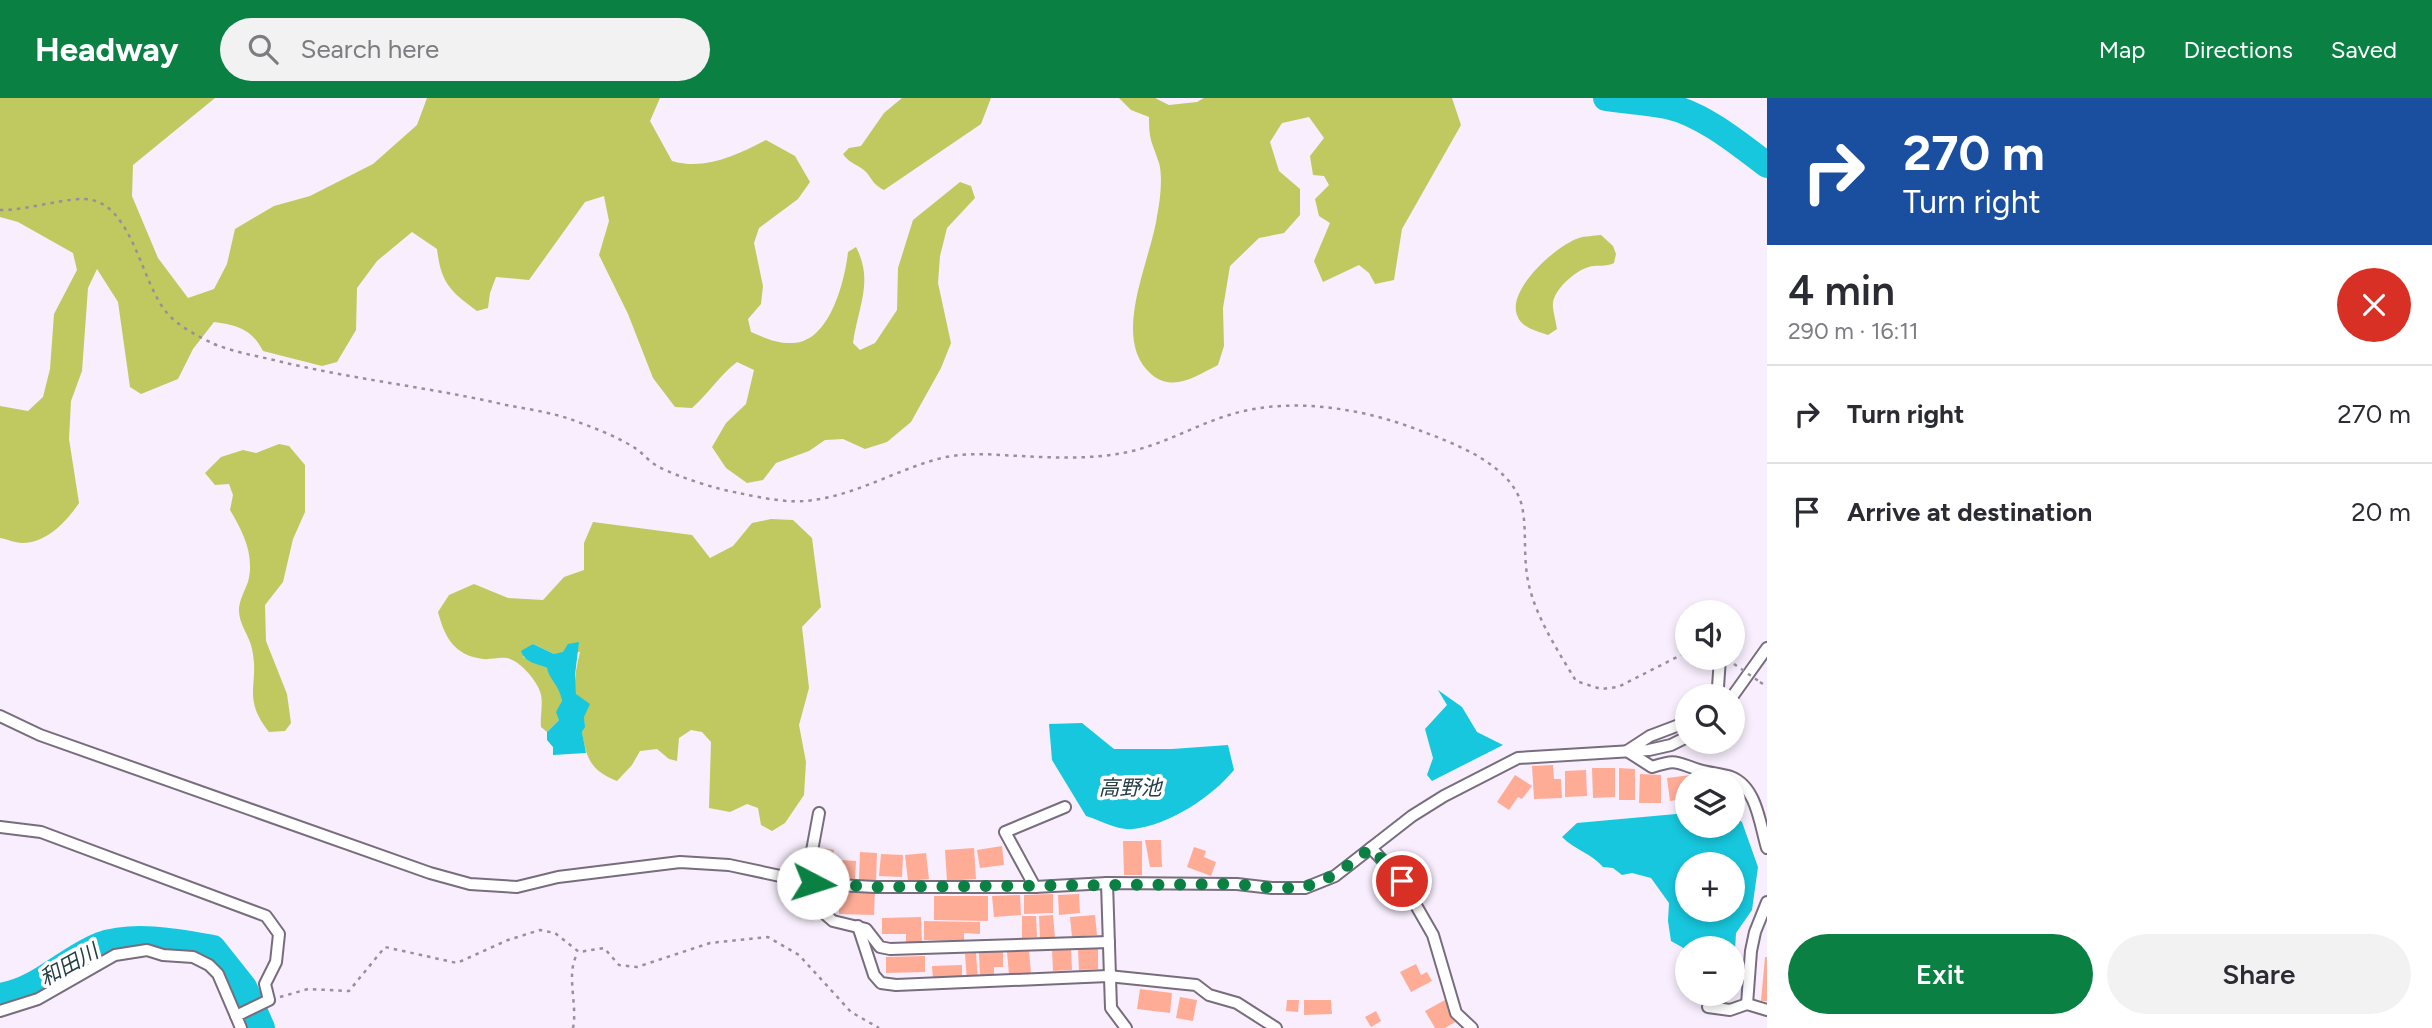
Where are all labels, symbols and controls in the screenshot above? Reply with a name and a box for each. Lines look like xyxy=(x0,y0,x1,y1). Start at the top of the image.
search box xyxy=(220,18,710,81)
text: Headway xyxy=(35,30,178,69)
icon: search xyxy=(244,30,282,68)
text: Search here xyxy=(300,33,439,65)
text: Map xyxy=(2099,35,2145,64)
text: Directions xyxy=(2183,35,2293,64)
text: Saved xyxy=(2331,35,2397,64)
text: 270 m xyxy=(1903,123,2045,182)
icon: right xyxy=(1788,126,1879,217)
text: Turn right xyxy=(1903,183,2041,221)
text: 4 min xyxy=(1788,265,1895,316)
button: close xyxy=(2337,268,2411,342)
text: 290 m · 16:11 xyxy=(1788,317,1918,345)
icon: right xyxy=(1788,395,1826,433)
text: Turn right xyxy=(1847,398,1964,430)
text: 270 m xyxy=(2337,398,2411,430)
icon: arrive xyxy=(1788,493,1826,531)
text: Arrive at destination xyxy=(1847,496,2092,528)
text: 20 m xyxy=(2351,496,2411,528)
map controls xyxy=(1675,600,1745,1006)
button: sound xyxy=(1675,600,1745,670)
button: search xyxy=(1675,684,1745,754)
button: layers xyxy=(1675,768,1745,838)
water label: 高野池 xyxy=(1099,775,1163,800)
position arrow xyxy=(776,846,850,920)
pin xyxy=(1372,851,1432,911)
button: + xyxy=(1675,852,1745,922)
icon: arrive xyxy=(1383,862,1421,900)
button: Exit xyxy=(1788,934,2093,1014)
button: Share xyxy=(2107,934,2411,1014)
button: − xyxy=(1675,936,1745,1006)
water label: 和田川 xyxy=(35,937,104,991)

